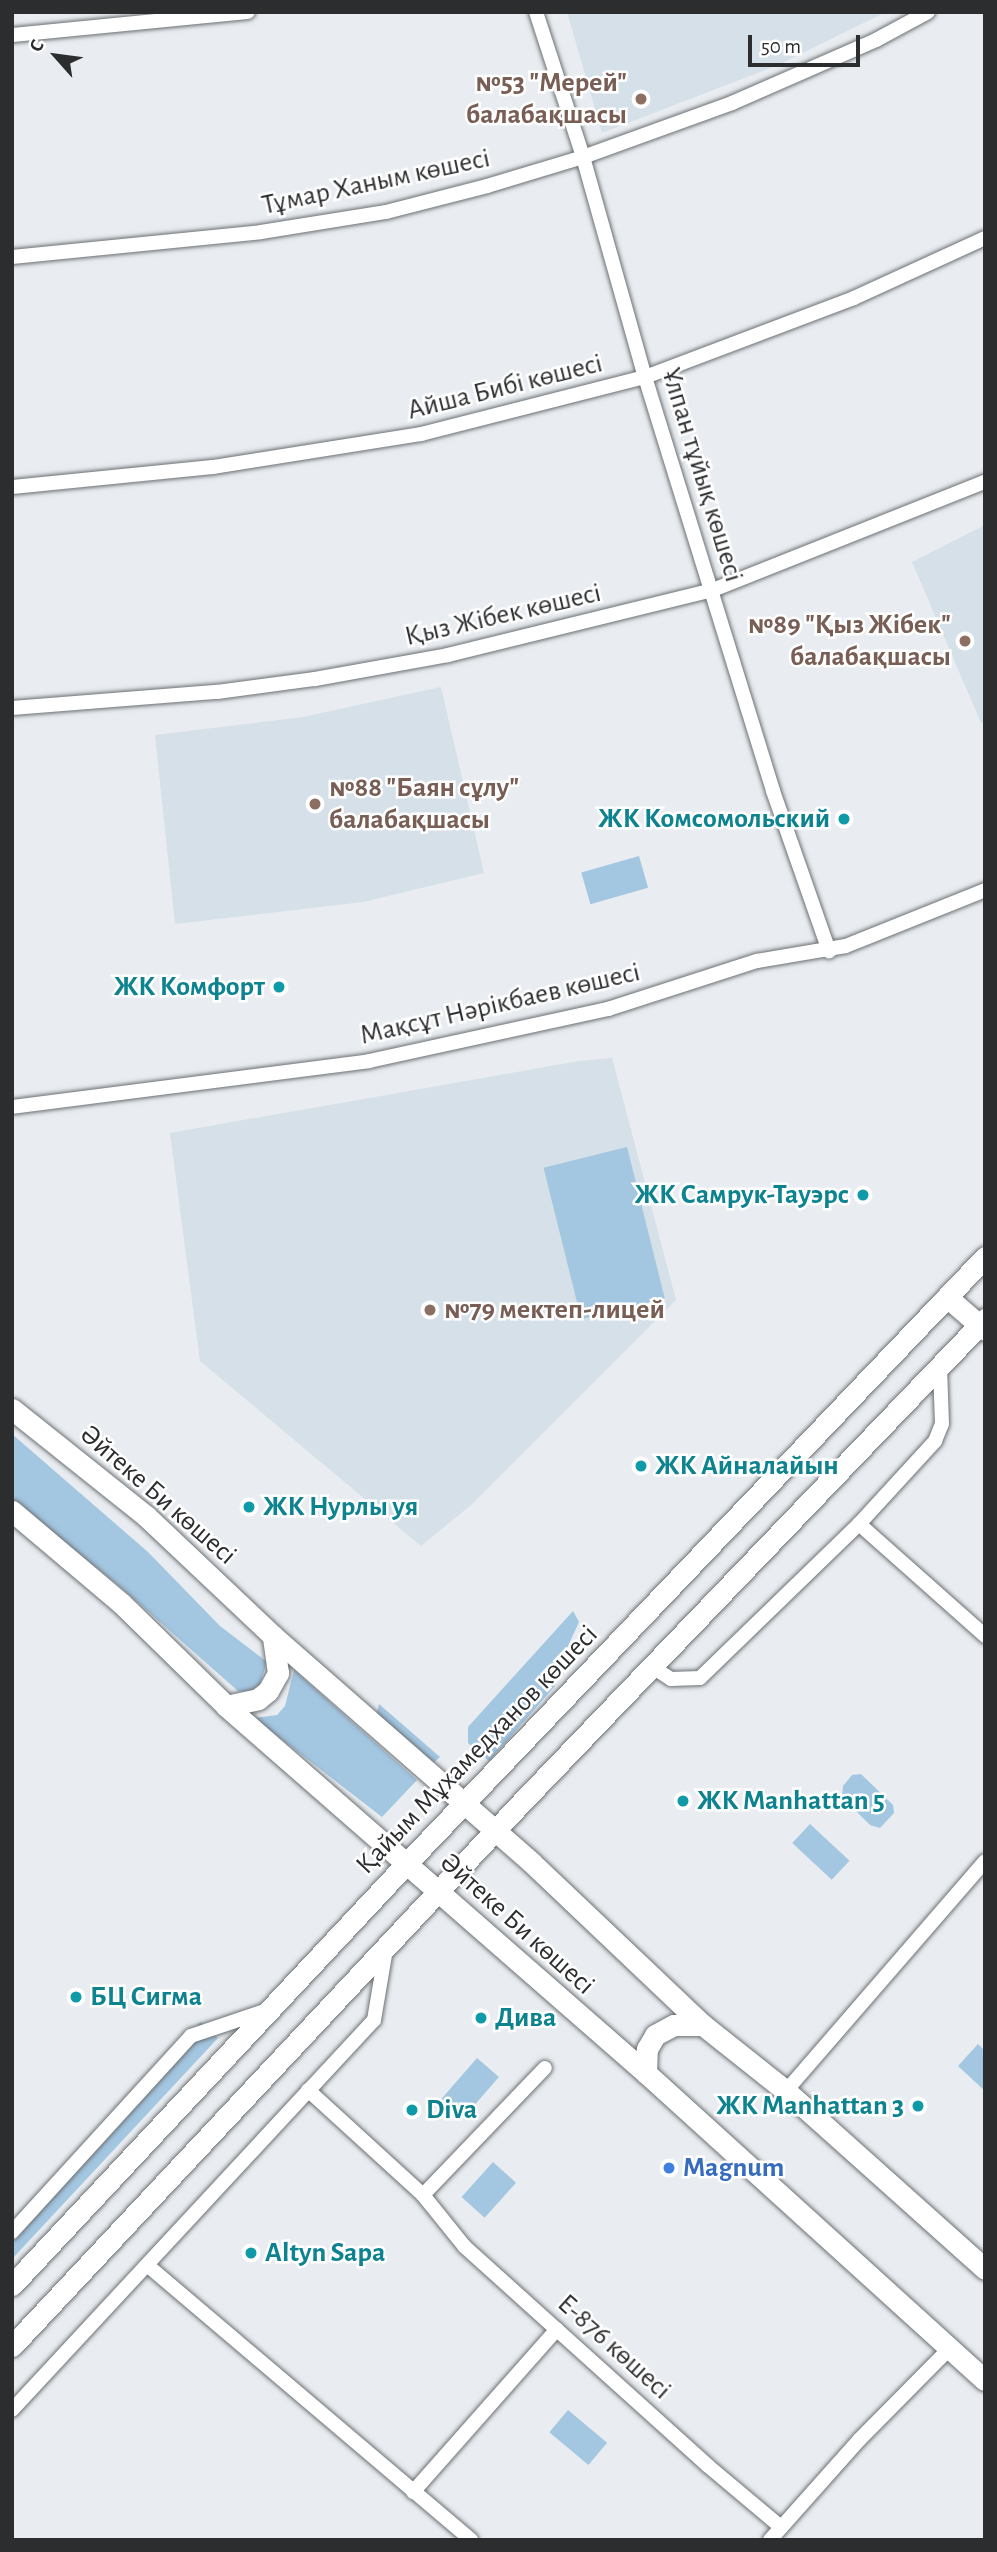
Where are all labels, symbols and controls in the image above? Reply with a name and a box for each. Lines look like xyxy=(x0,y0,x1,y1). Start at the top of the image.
north arrow xyxy=(21,21,91,91)
scale bar xyxy=(752,21,864,65)
text: 50 m xyxy=(761,36,801,57)
text: С xyxy=(26,37,48,55)
place label: №53 "Мерей" балабақшасы xyxy=(466,66,627,132)
marker: №53 "Мерей" балабақшасы xyxy=(633,91,649,107)
street label: Тұмар Ханым көшесі xyxy=(259,141,493,223)
street label: Айша Бибі көшесі xyxy=(404,347,606,427)
street label: Ұлпан тұйық көшесі xyxy=(654,364,750,586)
street label: Қыз Жібек көшесі xyxy=(402,576,604,654)
place label: №89 "Қыз Жібек" балабақшасы xyxy=(748,608,951,674)
marker: №89 "Қыз Жібек" балабақшасы xyxy=(957,633,973,649)
place label: №88 "Баян сұлу" балабақшасы xyxy=(329,771,519,837)
marker: №88 "Баян сұлу" балабақшасы xyxy=(307,796,323,812)
place label: ЖК Комсомольский xyxy=(598,802,830,836)
marker: ЖК Комсомольский xyxy=(836,811,852,827)
street label: Мақсұт Нәрікбаев көшесі xyxy=(357,955,643,1053)
place label: ЖК Комфорт xyxy=(114,970,265,1004)
marker: ЖК Комфорт xyxy=(271,979,287,995)
place label: ЖК Самрук-Тауэрс xyxy=(634,1178,849,1212)
marker: ЖК Самрук-Тауэрс xyxy=(855,1187,871,1203)
place label: №79 мектеп-лицей xyxy=(444,1293,665,1327)
marker: №79 мектеп-лицей xyxy=(422,1302,438,1318)
street label: Әйтеке Би көшесі xyxy=(73,1418,243,1572)
place label: ЖК Айналайын xyxy=(655,1449,839,1483)
marker: ЖК Айналайын xyxy=(633,1458,649,1474)
place label: ЖК Нурлы уя xyxy=(263,1490,418,1524)
marker: ЖК Нурлы уя xyxy=(241,1499,257,1515)
street label: Қайым Мұхамедханов көшесі xyxy=(349,1618,605,1882)
place label: ЖК Manhattan 5 xyxy=(697,1784,885,1818)
marker: ЖК Manhattan 5 xyxy=(675,1793,691,1809)
street label: Әйтеке Би көшесі xyxy=(433,1846,601,2002)
place label: БЦ Сигма xyxy=(90,1980,202,2014)
marker: БЦ Сигма xyxy=(68,1989,84,2005)
place label: Дива xyxy=(495,2001,556,2035)
marker: Дива xyxy=(473,2010,489,2026)
place label: ЖК Manhattan 3 xyxy=(716,2089,904,2123)
place label: Diva xyxy=(426,2093,477,2127)
marker: ЖК Manhattan 3 xyxy=(910,2098,926,2114)
marker: Diva xyxy=(404,2102,420,2118)
place label: Magnum xyxy=(683,2151,784,2185)
marker: Magnum xyxy=(661,2160,677,2176)
place label: Altyn Sapa xyxy=(265,2236,385,2270)
marker: Altyn Sapa xyxy=(243,2245,259,2261)
street label: Е-876 көшесі xyxy=(550,2287,678,2407)

